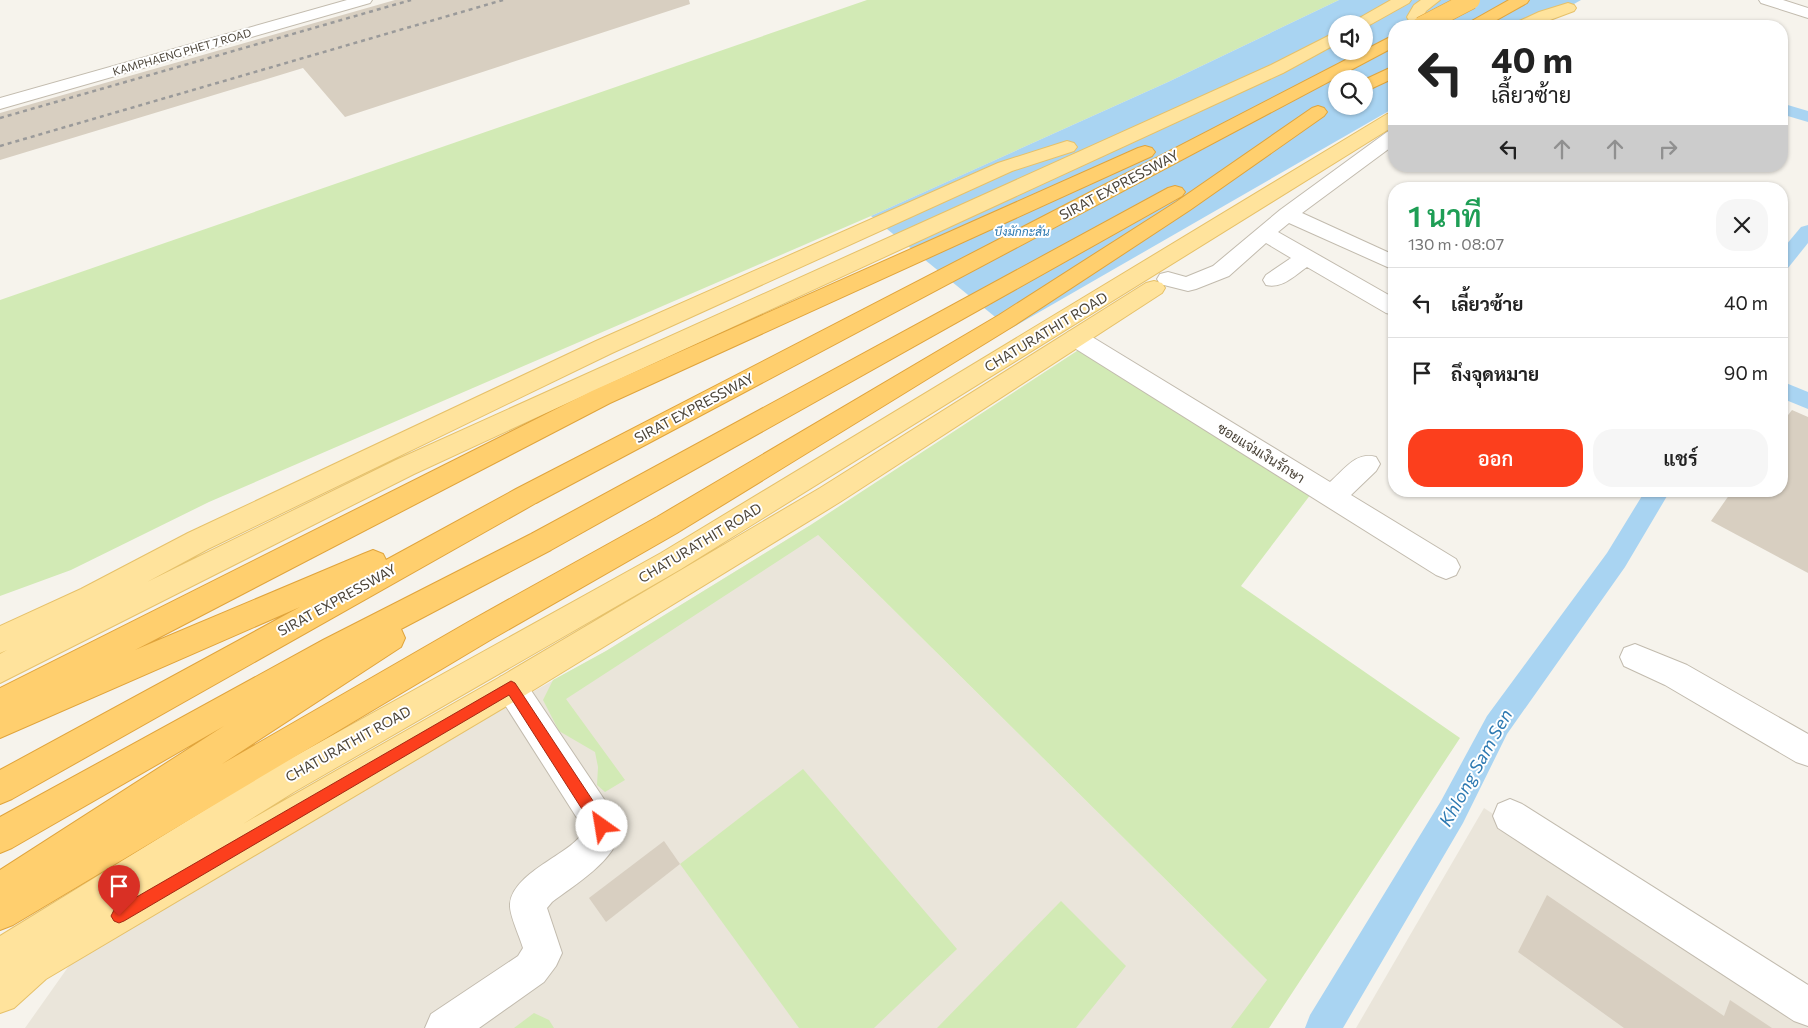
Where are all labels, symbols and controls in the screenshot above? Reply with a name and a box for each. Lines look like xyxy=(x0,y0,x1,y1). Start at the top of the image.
map controls xyxy=(1328,15,1373,115)
button: sound xyxy=(1328,15,1373,60)
street label: KAMPHAENG PHET 7 ROAD xyxy=(111,25,253,78)
text: 40 m xyxy=(1491,37,1573,80)
icon: left xyxy=(1408,40,1473,105)
button: search xyxy=(1328,70,1373,115)
text: เลี้ยวซ้าย xyxy=(1491,81,1571,108)
icon: left xyxy=(1495,135,1523,163)
icon: ahead xyxy=(1548,135,1576,163)
icon: ahead xyxy=(1601,135,1629,163)
icon: right xyxy=(1654,135,1682,163)
street label: SIRAT EXPRESSWAY xyxy=(1056,146,1181,223)
text: 1 นาที xyxy=(1408,196,1482,233)
button: close xyxy=(1716,199,1768,251)
water label: บึงมักกะสัน xyxy=(994,224,1050,238)
text: 130 m · 08:07 xyxy=(1408,234,1504,253)
street label: CHATURATHIT ROAD xyxy=(981,288,1110,375)
icon: left xyxy=(1408,289,1436,317)
text: 40 m xyxy=(1724,291,1768,314)
text: เลี้ยวซ้าย xyxy=(1451,292,1523,315)
icon: arrive xyxy=(1408,359,1436,387)
text: 90 m xyxy=(1724,361,1768,384)
text: ถึงจุดหมาย xyxy=(1451,362,1539,385)
street label: SIRAT EXPRESSWAY xyxy=(631,369,756,446)
street label: ซอยแจ่มเงินรักษา xyxy=(1214,419,1308,486)
button: ออก xyxy=(1408,429,1583,487)
button: แชร์ xyxy=(1593,429,1768,487)
street label: CHATURATHIT ROAD xyxy=(635,499,764,586)
street label: SIRAT EXPRESSWAY xyxy=(275,560,399,639)
street label: CHATURATHIT ROAD xyxy=(282,702,413,785)
water label: Khlong Sam Sen xyxy=(1434,705,1516,830)
position arrow xyxy=(575,799,627,851)
pin xyxy=(98,865,140,916)
icon: arrive xyxy=(105,872,133,900)

